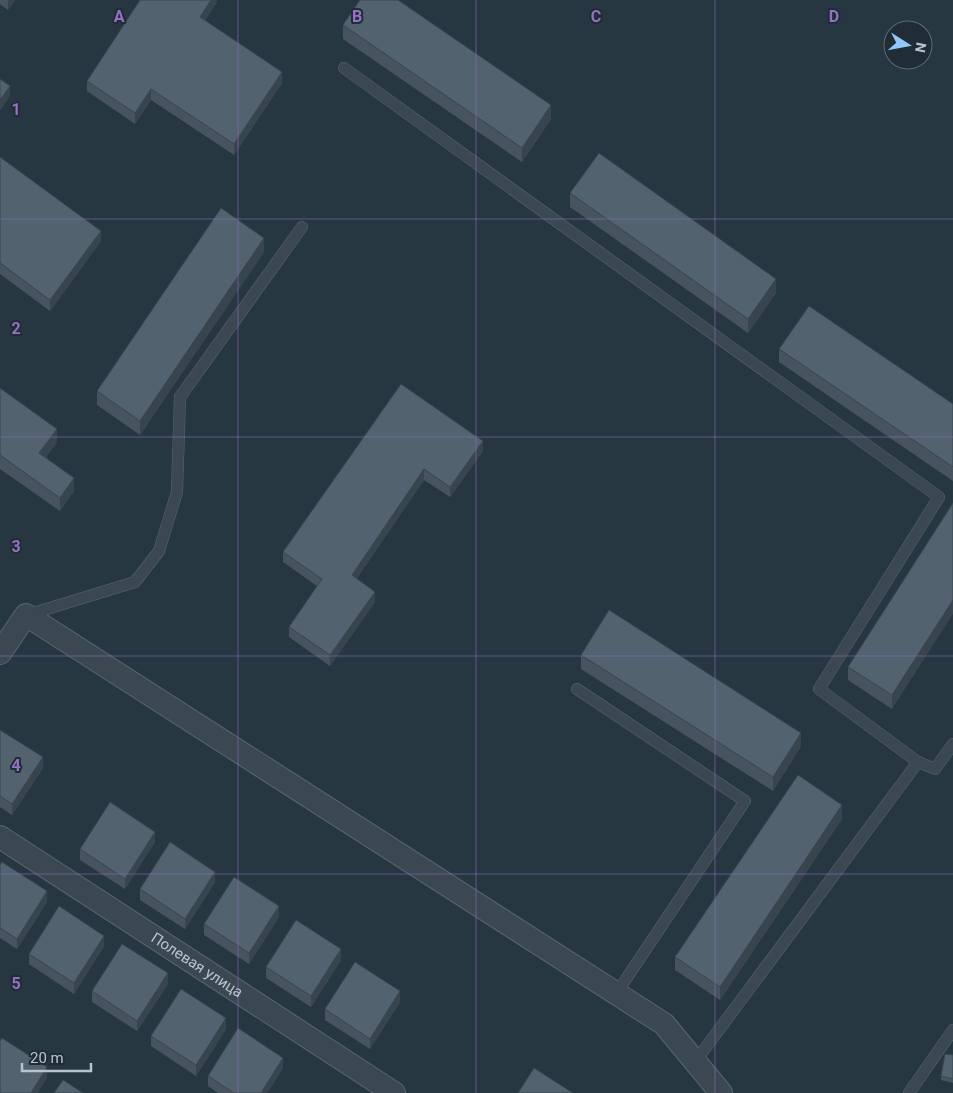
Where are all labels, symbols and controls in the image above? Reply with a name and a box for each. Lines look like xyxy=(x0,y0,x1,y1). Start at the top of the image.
text: A xyxy=(114,7,125,26)
text: B xyxy=(352,7,362,26)
text: C xyxy=(591,7,601,26)
text: D xyxy=(829,7,839,26)
north arrow xyxy=(883,20,933,70)
text: N xyxy=(912,41,930,54)
text: 1 xyxy=(11,100,21,119)
text: 2 xyxy=(11,319,21,338)
text: 3 xyxy=(11,537,21,556)
text: 4 xyxy=(11,756,21,775)
street label: Полевая улица xyxy=(148,929,246,1001)
text: 5 xyxy=(11,974,21,993)
scale bar xyxy=(22,1040,91,1072)
text: 20 m xyxy=(30,1049,64,1067)

